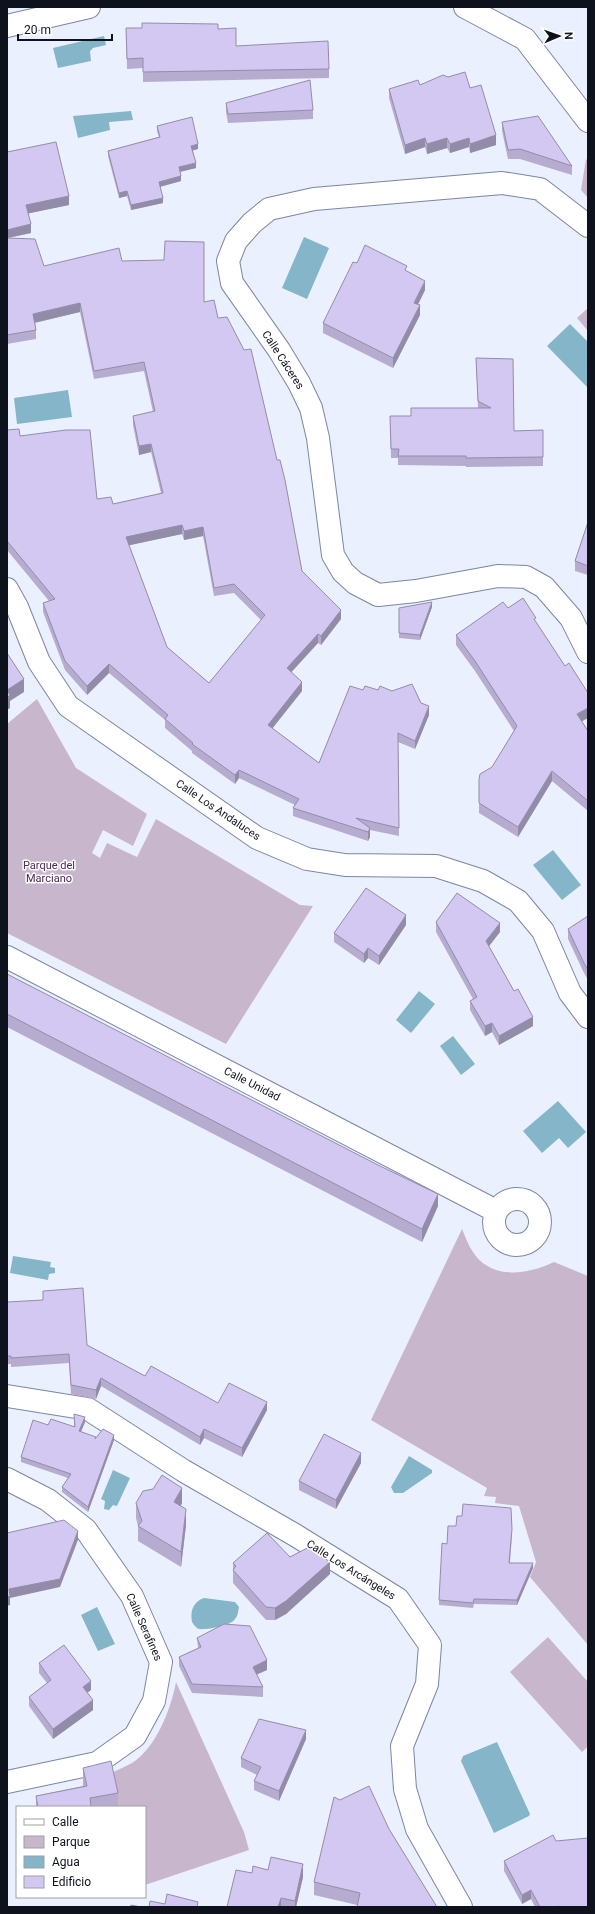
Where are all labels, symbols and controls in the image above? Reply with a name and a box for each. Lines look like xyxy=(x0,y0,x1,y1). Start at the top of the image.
scale bar xyxy=(18,16,112,42)
north arrow xyxy=(539,16,579,56)
text: 20 m xyxy=(24,23,51,37)
text: N xyxy=(562,32,575,40)
street label: Calle Cáceres xyxy=(259,328,307,392)
street label: Calle Los Andaluces xyxy=(173,777,263,843)
park label: Parque del Marciano xyxy=(23,859,75,885)
street label: Calle Unidad xyxy=(222,1064,282,1104)
street label: Calle Los Arcángeles xyxy=(304,1537,398,1603)
street label: Calle Serafines xyxy=(123,1591,165,1663)
legend xyxy=(16,1806,146,1898)
text: Calle xyxy=(52,1815,79,1829)
text: Parque xyxy=(52,1835,90,1849)
text: Agua xyxy=(52,1855,80,1869)
text: Edificio xyxy=(52,1875,91,1889)

